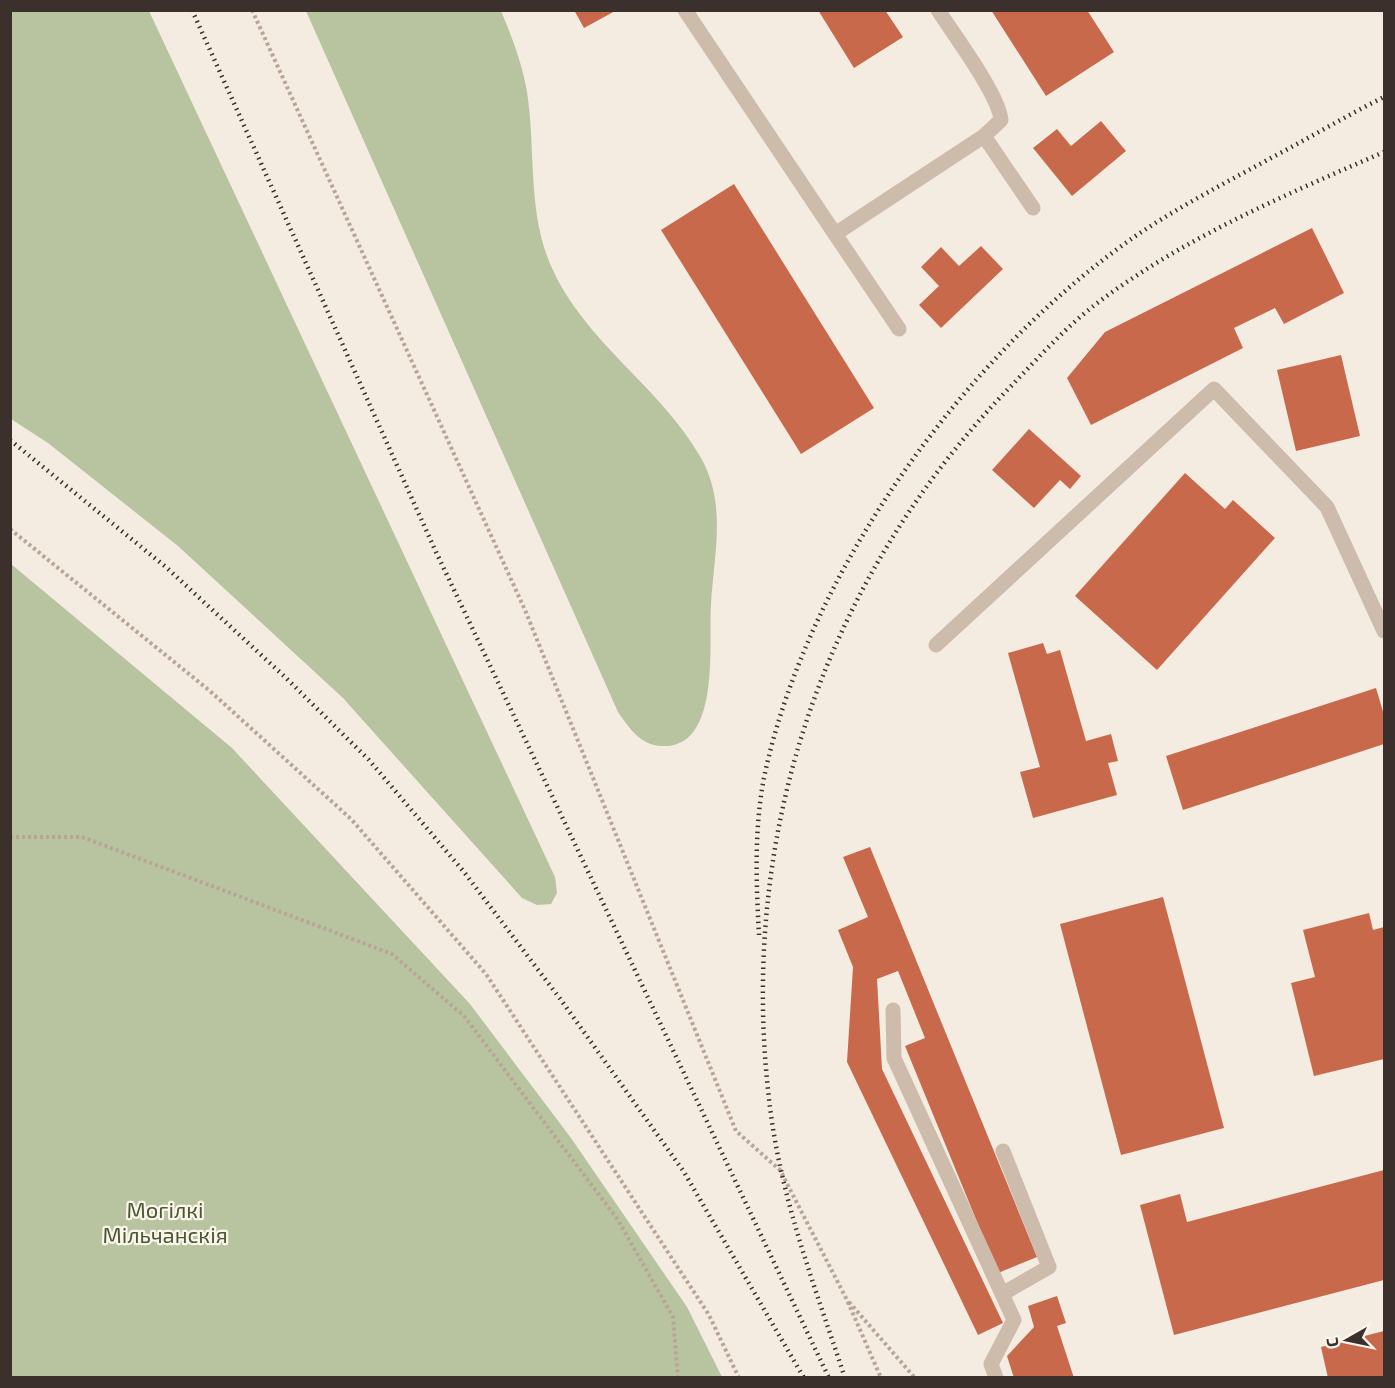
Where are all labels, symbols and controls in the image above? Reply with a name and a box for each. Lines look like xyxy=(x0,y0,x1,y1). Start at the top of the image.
park label: Могілкі Мільчанскія xyxy=(102,1196,228,1247)
north arrow xyxy=(1317,1310,1377,1370)
text: С xyxy=(1322,1336,1342,1349)

